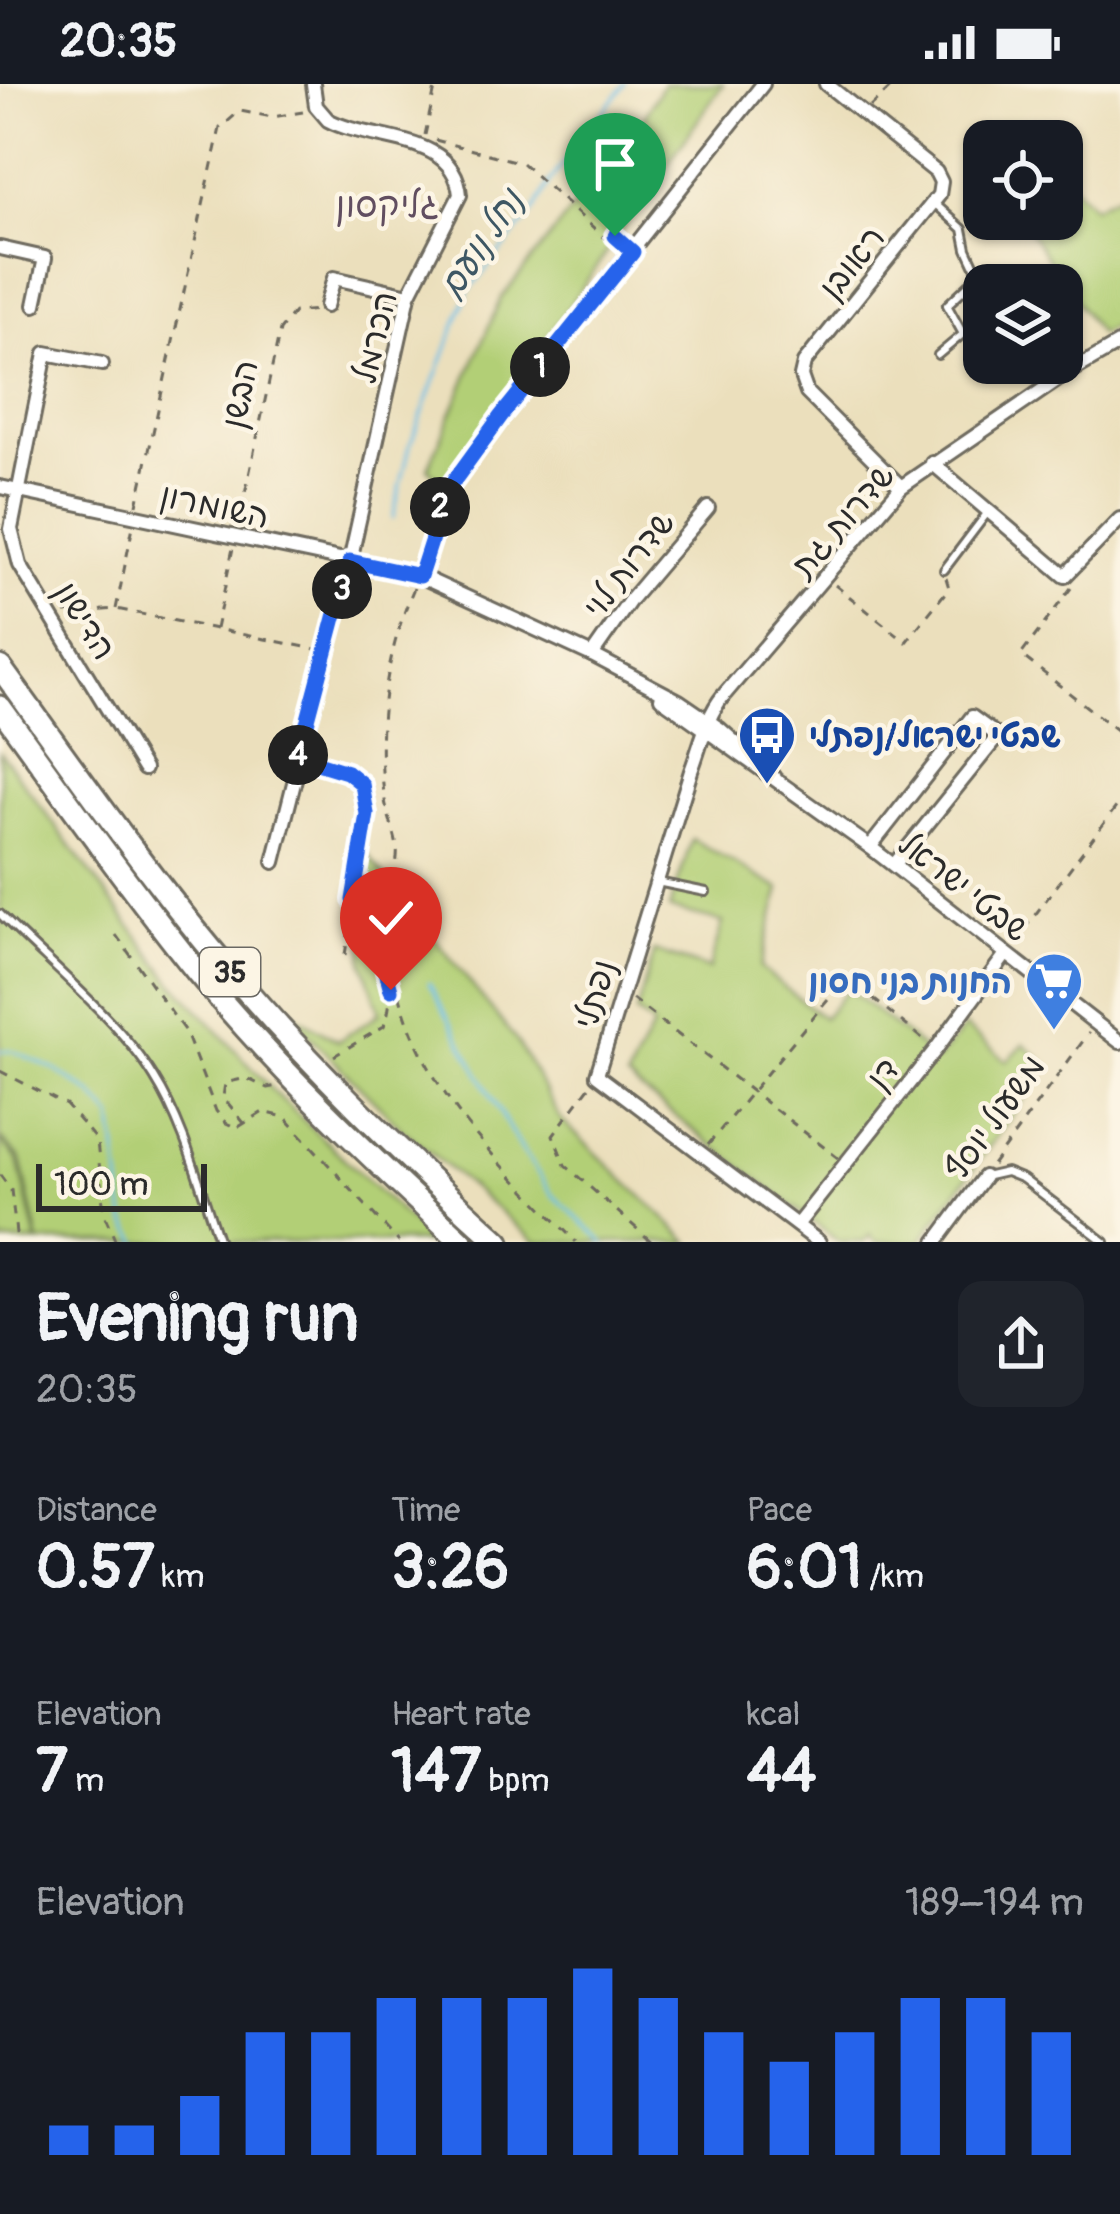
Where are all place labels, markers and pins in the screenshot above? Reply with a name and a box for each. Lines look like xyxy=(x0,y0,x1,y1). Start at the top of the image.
pin xyxy=(564,113,666,236)
pin: 1 xyxy=(510,337,570,397)
pin: 2 xyxy=(410,477,470,537)
pin: 3 xyxy=(312,559,372,619)
bus stop icon: שבטי ישראל/נפתלי xyxy=(736,704,798,786)
place label: שבטי ישראל/נפתלי xyxy=(809,716,1061,757)
pin: 4 xyxy=(268,725,328,785)
pin xyxy=(340,867,442,990)
supermarket icon: החנות בני חסון xyxy=(1023,950,1085,1032)
place label: החנות בני חסון xyxy=(808,962,1012,1003)

